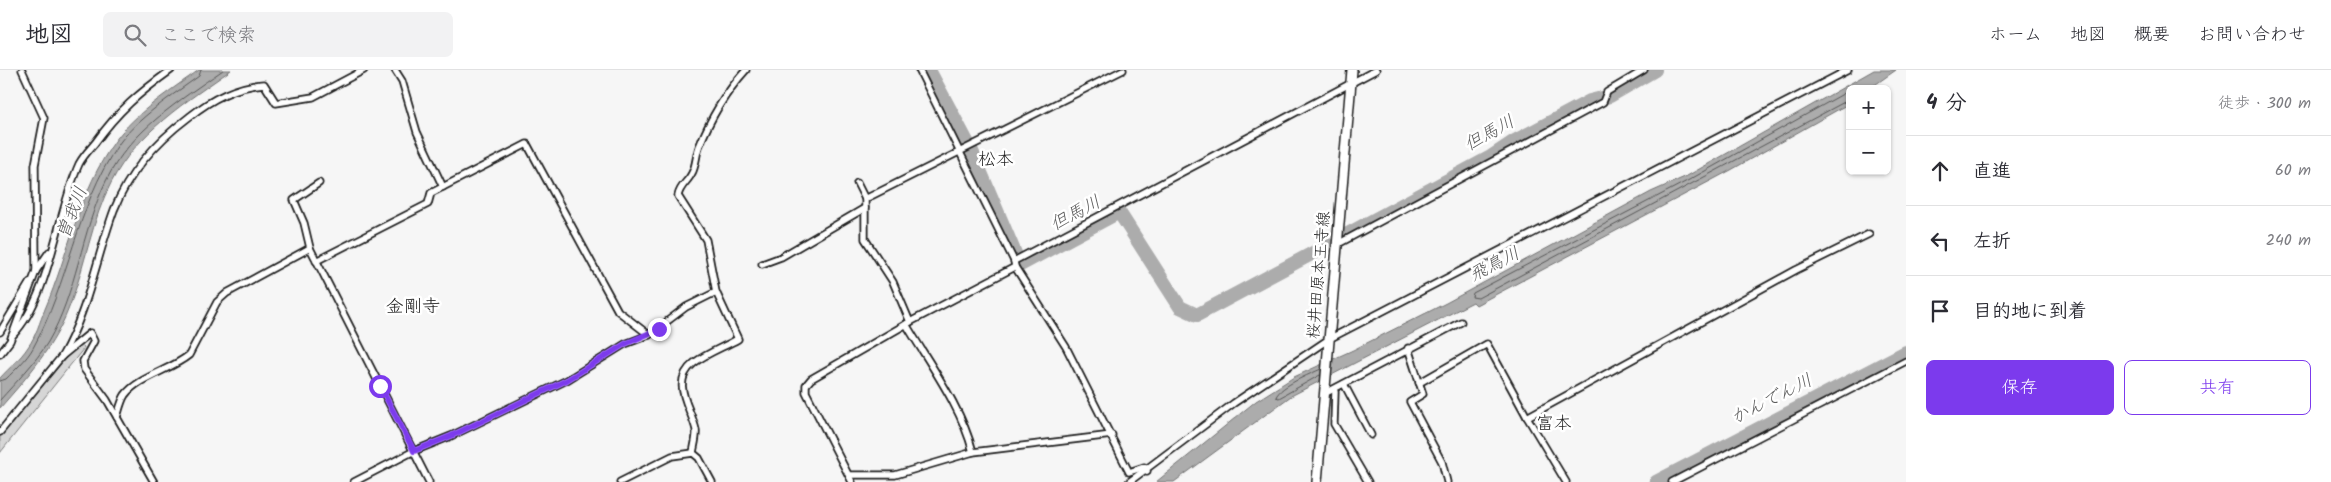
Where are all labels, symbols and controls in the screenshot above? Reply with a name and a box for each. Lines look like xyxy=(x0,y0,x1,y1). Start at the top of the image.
search box xyxy=(103,12,453,57)
text: 地図 xyxy=(25,16,73,55)
icon: search xyxy=(121,21,149,49)
text: ここで検索 xyxy=(161,21,256,51)
text: ホーム xyxy=(1989,21,2042,50)
text: 地図 xyxy=(2070,21,2106,50)
text: 概要 xyxy=(2134,21,2170,50)
text: お問い合わせ xyxy=(2198,21,2306,50)
map controls xyxy=(1846,85,1891,175)
button: + xyxy=(1846,85,1891,130)
text: 4 分 xyxy=(1926,87,1967,120)
text: 徒歩 · 300 m xyxy=(2218,91,2311,116)
water label: 但馬川 xyxy=(1459,108,1521,160)
button: − xyxy=(1846,130,1891,175)
district label: 松本 xyxy=(978,146,1014,175)
icon: ahead xyxy=(1926,157,1954,185)
text: 直進 xyxy=(1973,157,2011,187)
text: 60 m xyxy=(2275,158,2311,183)
water label: 曽我川 xyxy=(50,183,96,243)
water label: 但馬川 xyxy=(1045,189,1107,239)
street label: 桜井田原本王寺線 xyxy=(1301,210,1337,340)
icon: left xyxy=(1926,227,1954,255)
text: 左折 xyxy=(1973,227,2011,257)
text: 240 m xyxy=(2266,228,2311,253)
water label: 飛鳥川 xyxy=(1464,240,1526,290)
district label: 金剛寺 xyxy=(386,293,440,322)
icon: arrive xyxy=(1926,297,1954,325)
text: 目的地に到着 xyxy=(1973,297,2087,327)
route end xyxy=(648,318,671,341)
button: 保存 xyxy=(1926,360,2114,415)
button: 共有 xyxy=(2124,360,2311,415)
water label: かんでん川 xyxy=(1726,367,1818,433)
route start xyxy=(369,375,392,398)
district label: 富本 xyxy=(1536,410,1572,439)

